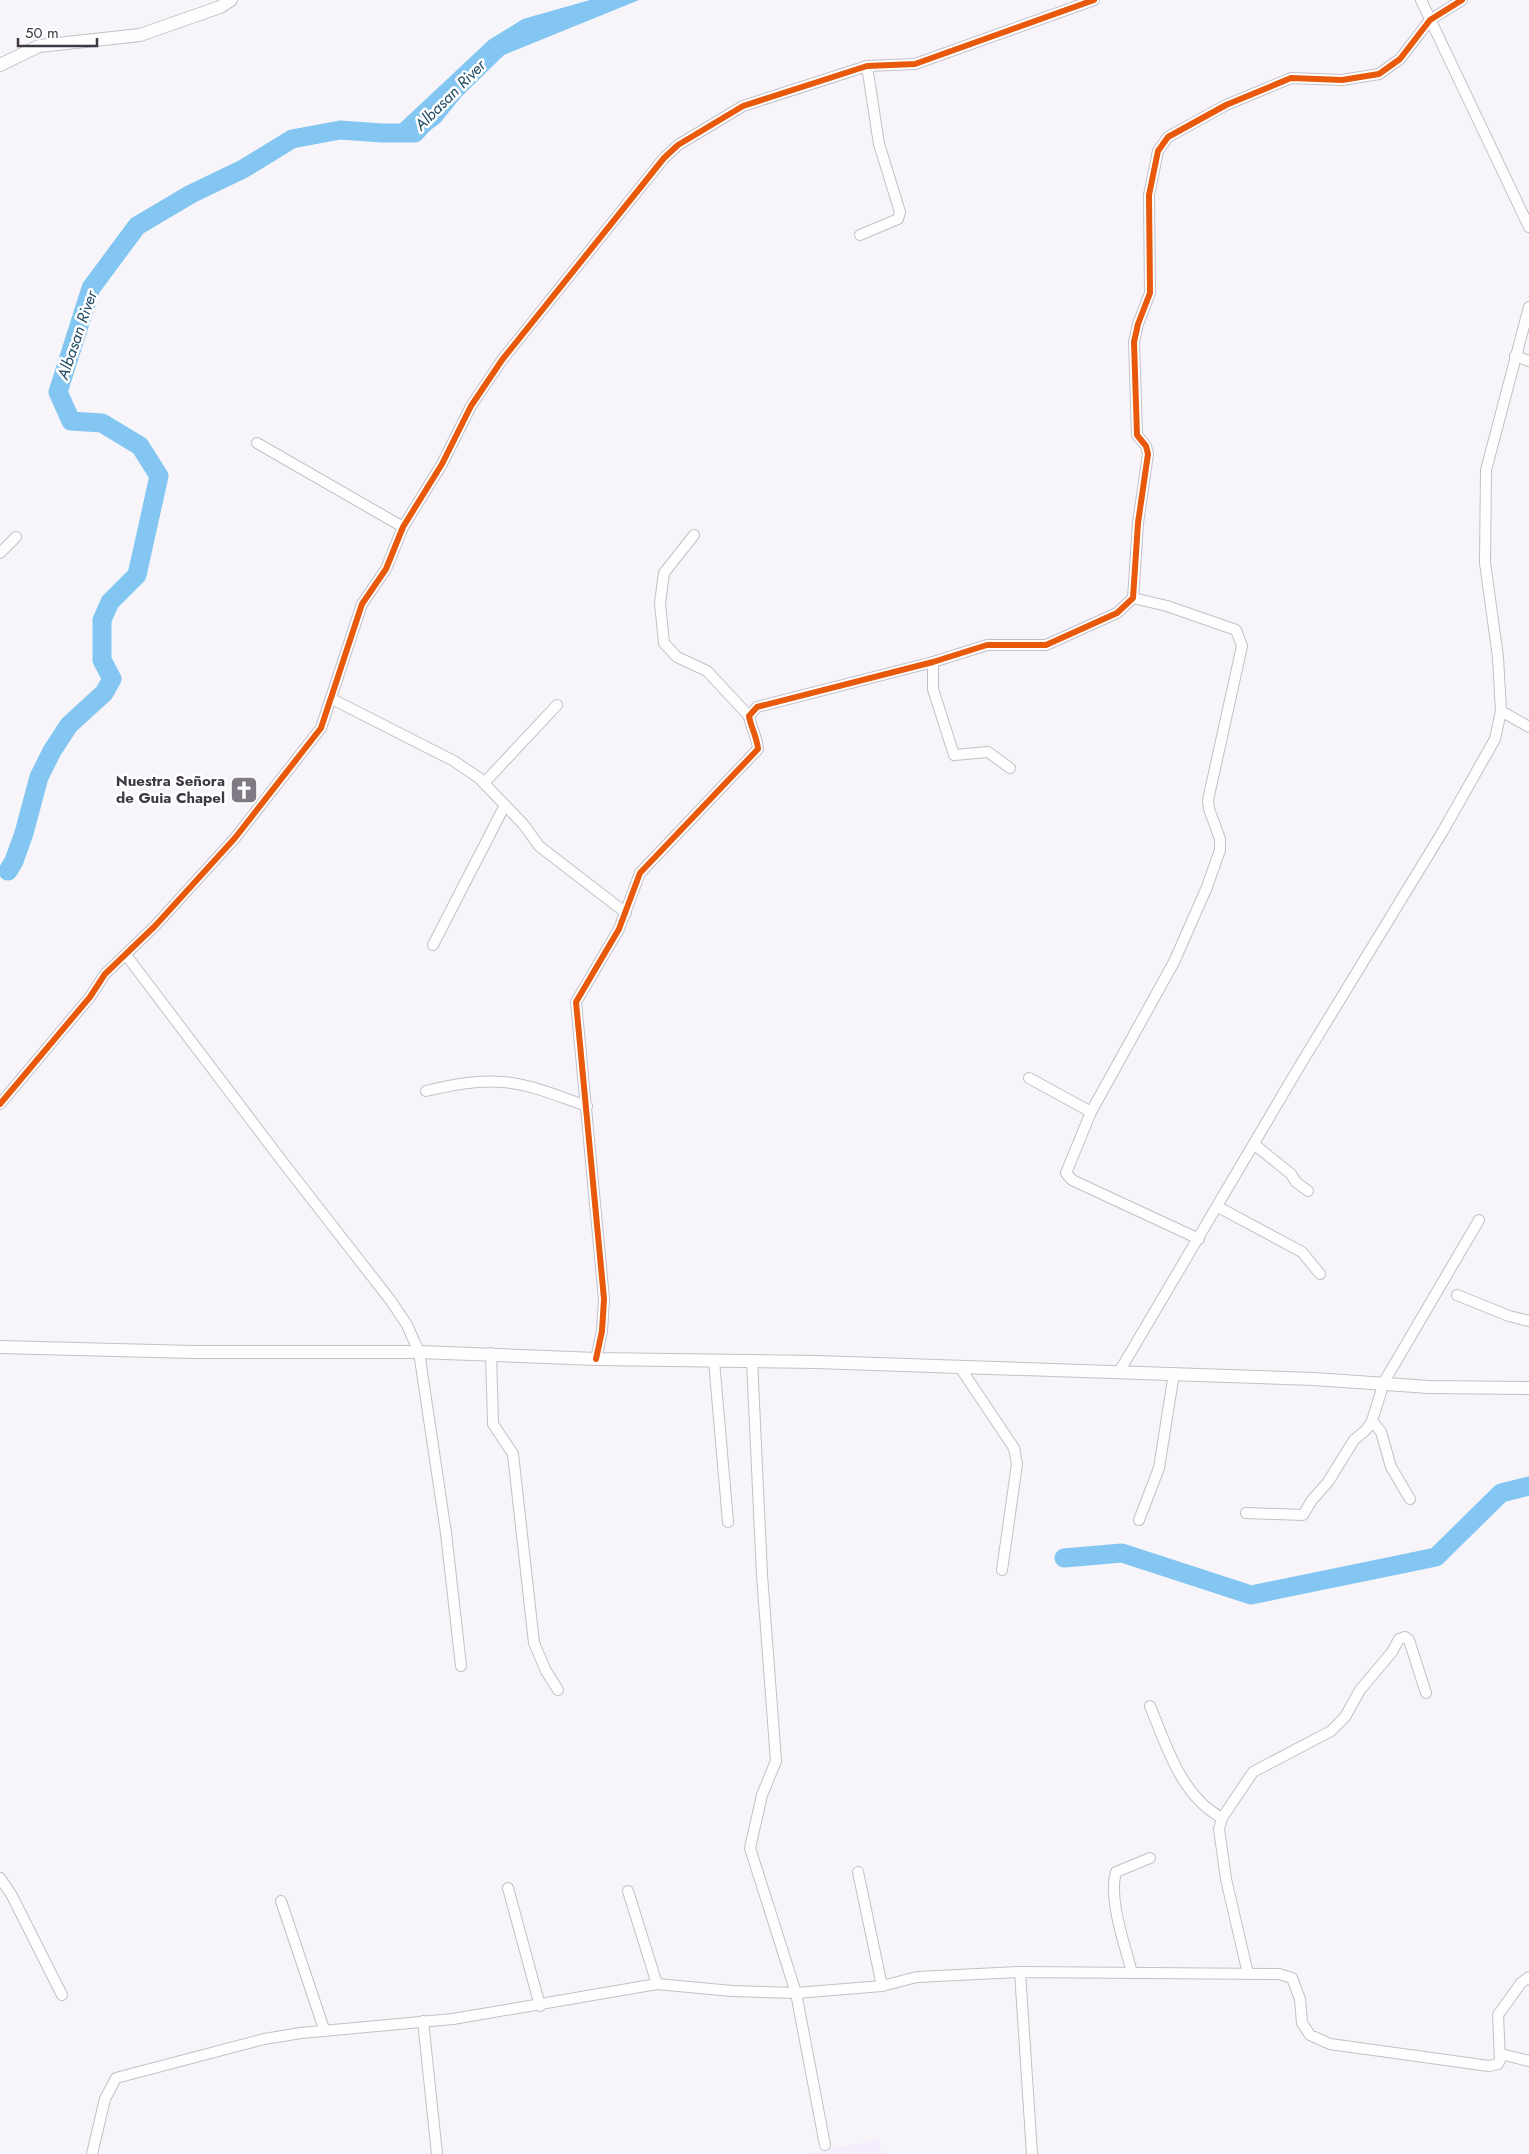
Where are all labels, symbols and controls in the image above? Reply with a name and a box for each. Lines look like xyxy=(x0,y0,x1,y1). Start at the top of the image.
scale bar xyxy=(18,15,96,47)
text: 50 m xyxy=(25,22,59,44)
water label: Albasan River xyxy=(409,53,492,136)
water label: Albasan River xyxy=(51,286,103,383)
place label: Nuestra Señora de Guia Chapel xyxy=(116,770,225,809)
church icon: Nuestra Señora de Guia Chapel xyxy=(229,775,259,805)

